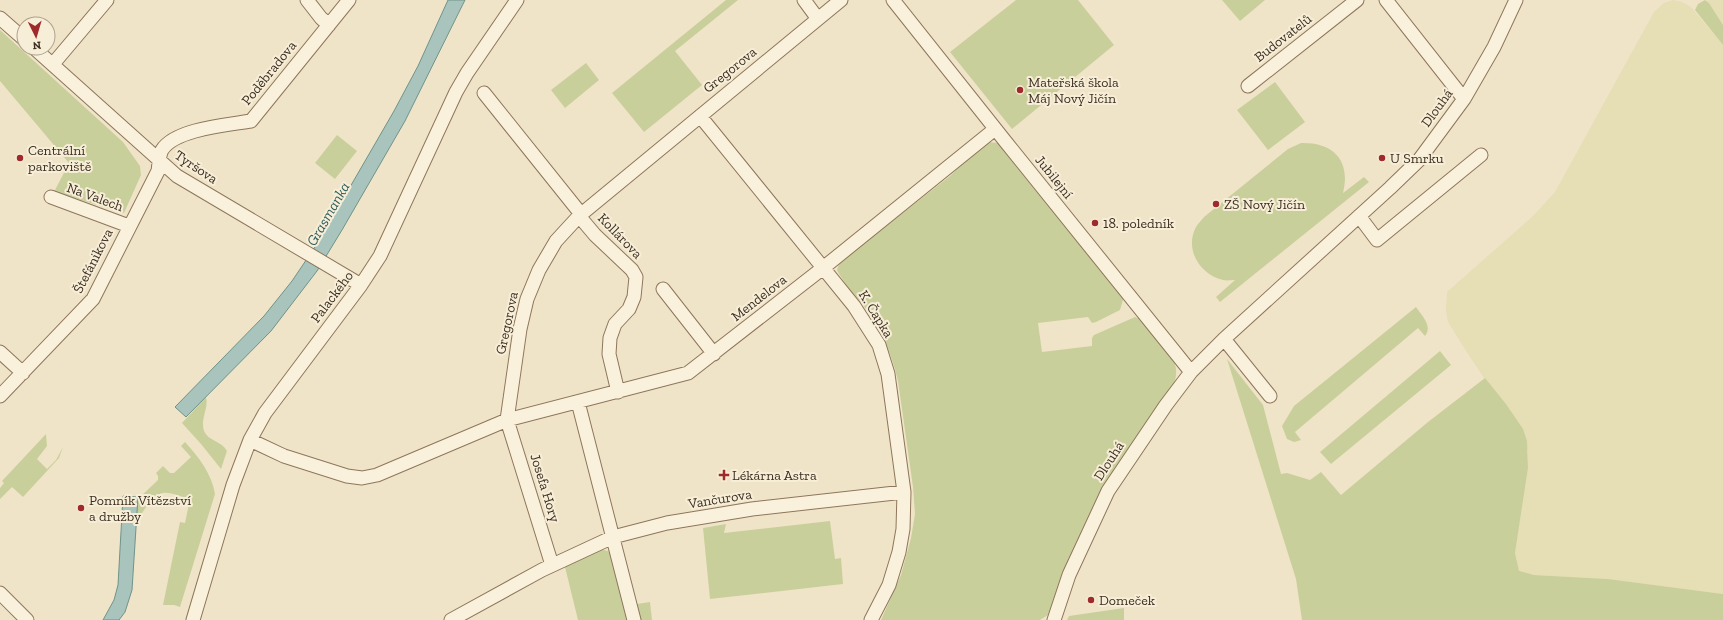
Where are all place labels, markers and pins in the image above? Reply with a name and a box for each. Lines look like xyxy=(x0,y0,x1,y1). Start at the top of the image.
place label: Mateřská škola Máj Nový Jičín xyxy=(1028,74,1119,107)
marker: Mateřská škola Máj Nový Jičín xyxy=(1015,85,1025,95)
place label: Centrální parkoviště xyxy=(28,142,92,175)
place label: U Smrku xyxy=(1390,150,1444,167)
marker: Centrální parkoviště xyxy=(15,153,25,163)
marker: U Smrku xyxy=(1377,153,1387,163)
place label: ZŠ Nový Jičín xyxy=(1224,196,1305,213)
marker: ZŠ Nový Jičín xyxy=(1211,199,1221,209)
place label: 18. poledník xyxy=(1103,215,1175,232)
marker: 18. poledník xyxy=(1090,218,1100,228)
place label: Lékárna Astra xyxy=(732,467,817,484)
marker: Lékárna Astra xyxy=(719,470,729,480)
place label: Pomník Vítězství a družby xyxy=(89,492,191,525)
marker: Pomník Vítězství a družby xyxy=(76,503,86,513)
place label: Domeček xyxy=(1099,592,1156,609)
marker: Domeček xyxy=(1086,595,1096,605)

